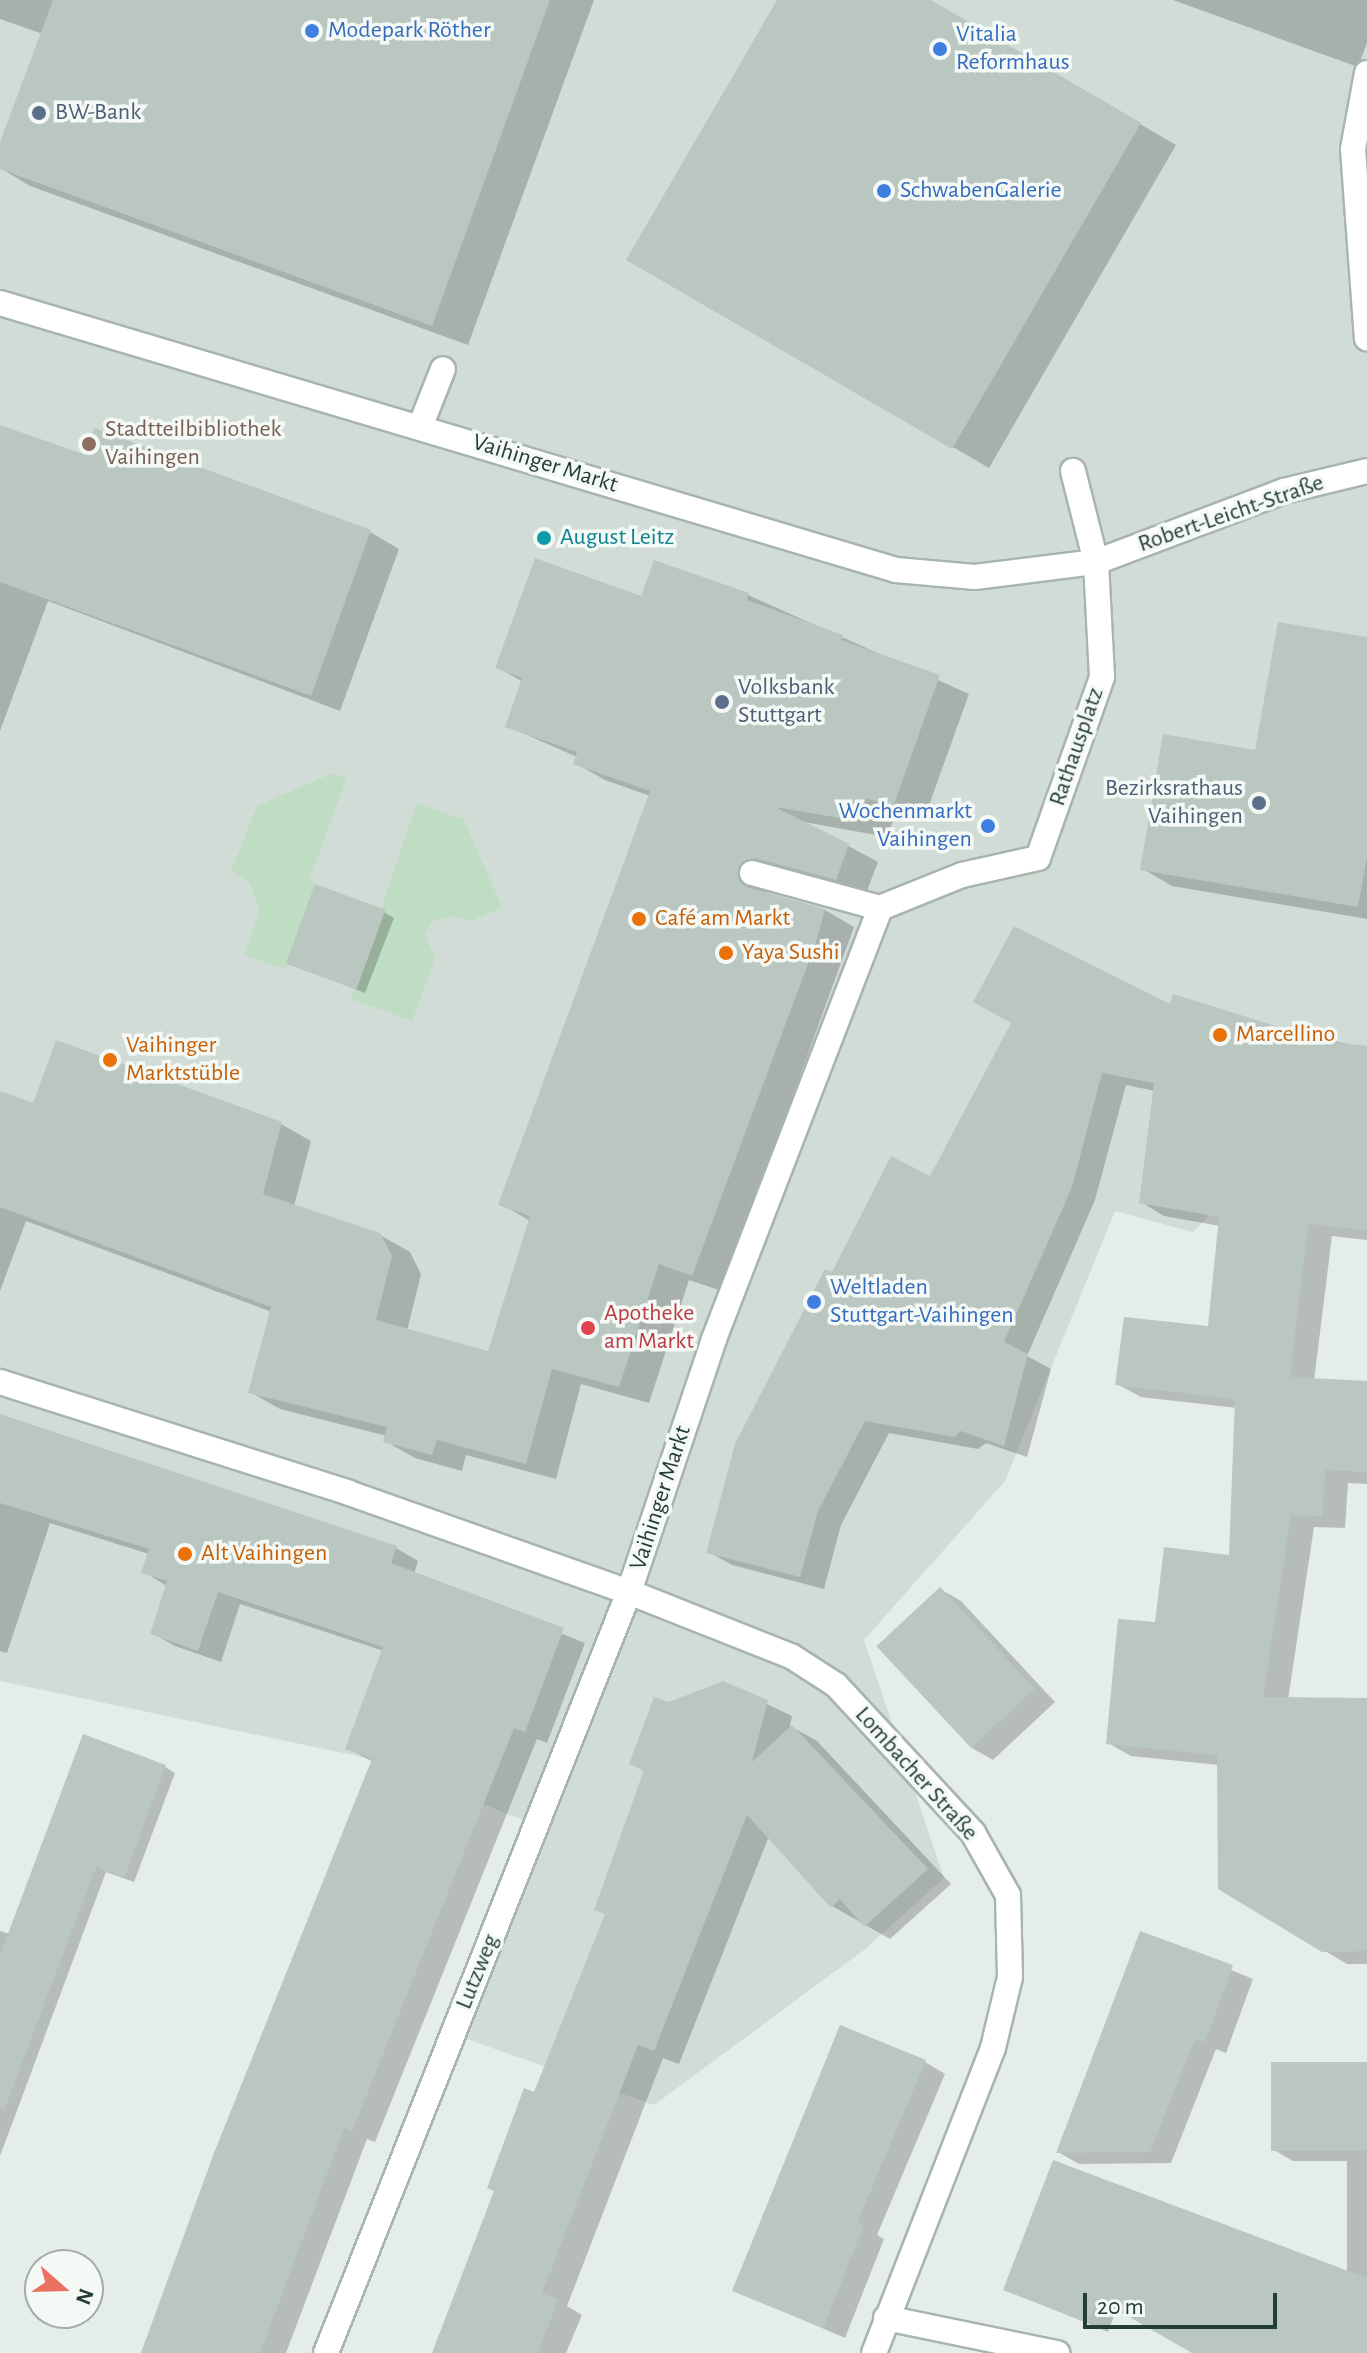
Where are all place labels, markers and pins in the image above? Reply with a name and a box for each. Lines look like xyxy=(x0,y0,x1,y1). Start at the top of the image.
place label: Modepark Röther xyxy=(328,17,491,45)
place label: Vitalia Reformhaus xyxy=(956,21,1070,77)
marker: Modepark Röther xyxy=(303,22,321,40)
marker: Vitalia Reformhaus xyxy=(931,40,949,58)
place label: BW-Bank xyxy=(55,99,141,127)
marker: BW-Bank xyxy=(30,104,48,122)
place label: SchwabenGalerie xyxy=(900,177,1062,205)
marker: SchwabenGalerie xyxy=(875,182,893,200)
place label: Stadtteilbibliothek Vaihingen xyxy=(105,416,281,472)
marker: Stadtteilbibliothek Vaihingen xyxy=(80,435,98,453)
place label: August Leitz xyxy=(560,524,674,552)
marker: August Leitz xyxy=(535,529,553,547)
place label: Volksbank Stuttgart xyxy=(738,674,835,730)
marker: Volksbank Stuttgart xyxy=(713,693,731,711)
place label: Bezirksrathaus Vaihingen xyxy=(1105,775,1243,831)
marker: Bezirksrathaus Vaihingen xyxy=(1250,794,1268,812)
place label: Wochenmarkt Vaihingen xyxy=(838,798,972,854)
marker: Wochenmarkt Vaihingen xyxy=(979,817,997,835)
place label: Café am Markt xyxy=(655,905,790,933)
marker: Café am Markt xyxy=(630,910,648,928)
place label: Yaya Sushi xyxy=(742,939,840,967)
marker: Yaya Sushi xyxy=(717,944,735,962)
place label: Marcellino xyxy=(1236,1021,1335,1049)
marker: Marcellino xyxy=(1211,1026,1229,1044)
place label: Vaihinger Marktstüble xyxy=(126,1032,240,1088)
marker: Vaihinger Marktstüble xyxy=(101,1051,119,1069)
place label: Weltladen Stuttgart-Vaihingen xyxy=(830,1274,1014,1330)
marker: Weltladen Stuttgart-Vaihingen xyxy=(805,1293,823,1311)
place label: Apotheke am Markt xyxy=(604,1300,694,1356)
marker: Apotheke am Markt xyxy=(579,1319,597,1337)
place label: Alt Vaihingen xyxy=(201,1540,327,1568)
marker: Alt Vaihingen xyxy=(176,1545,194,1563)

